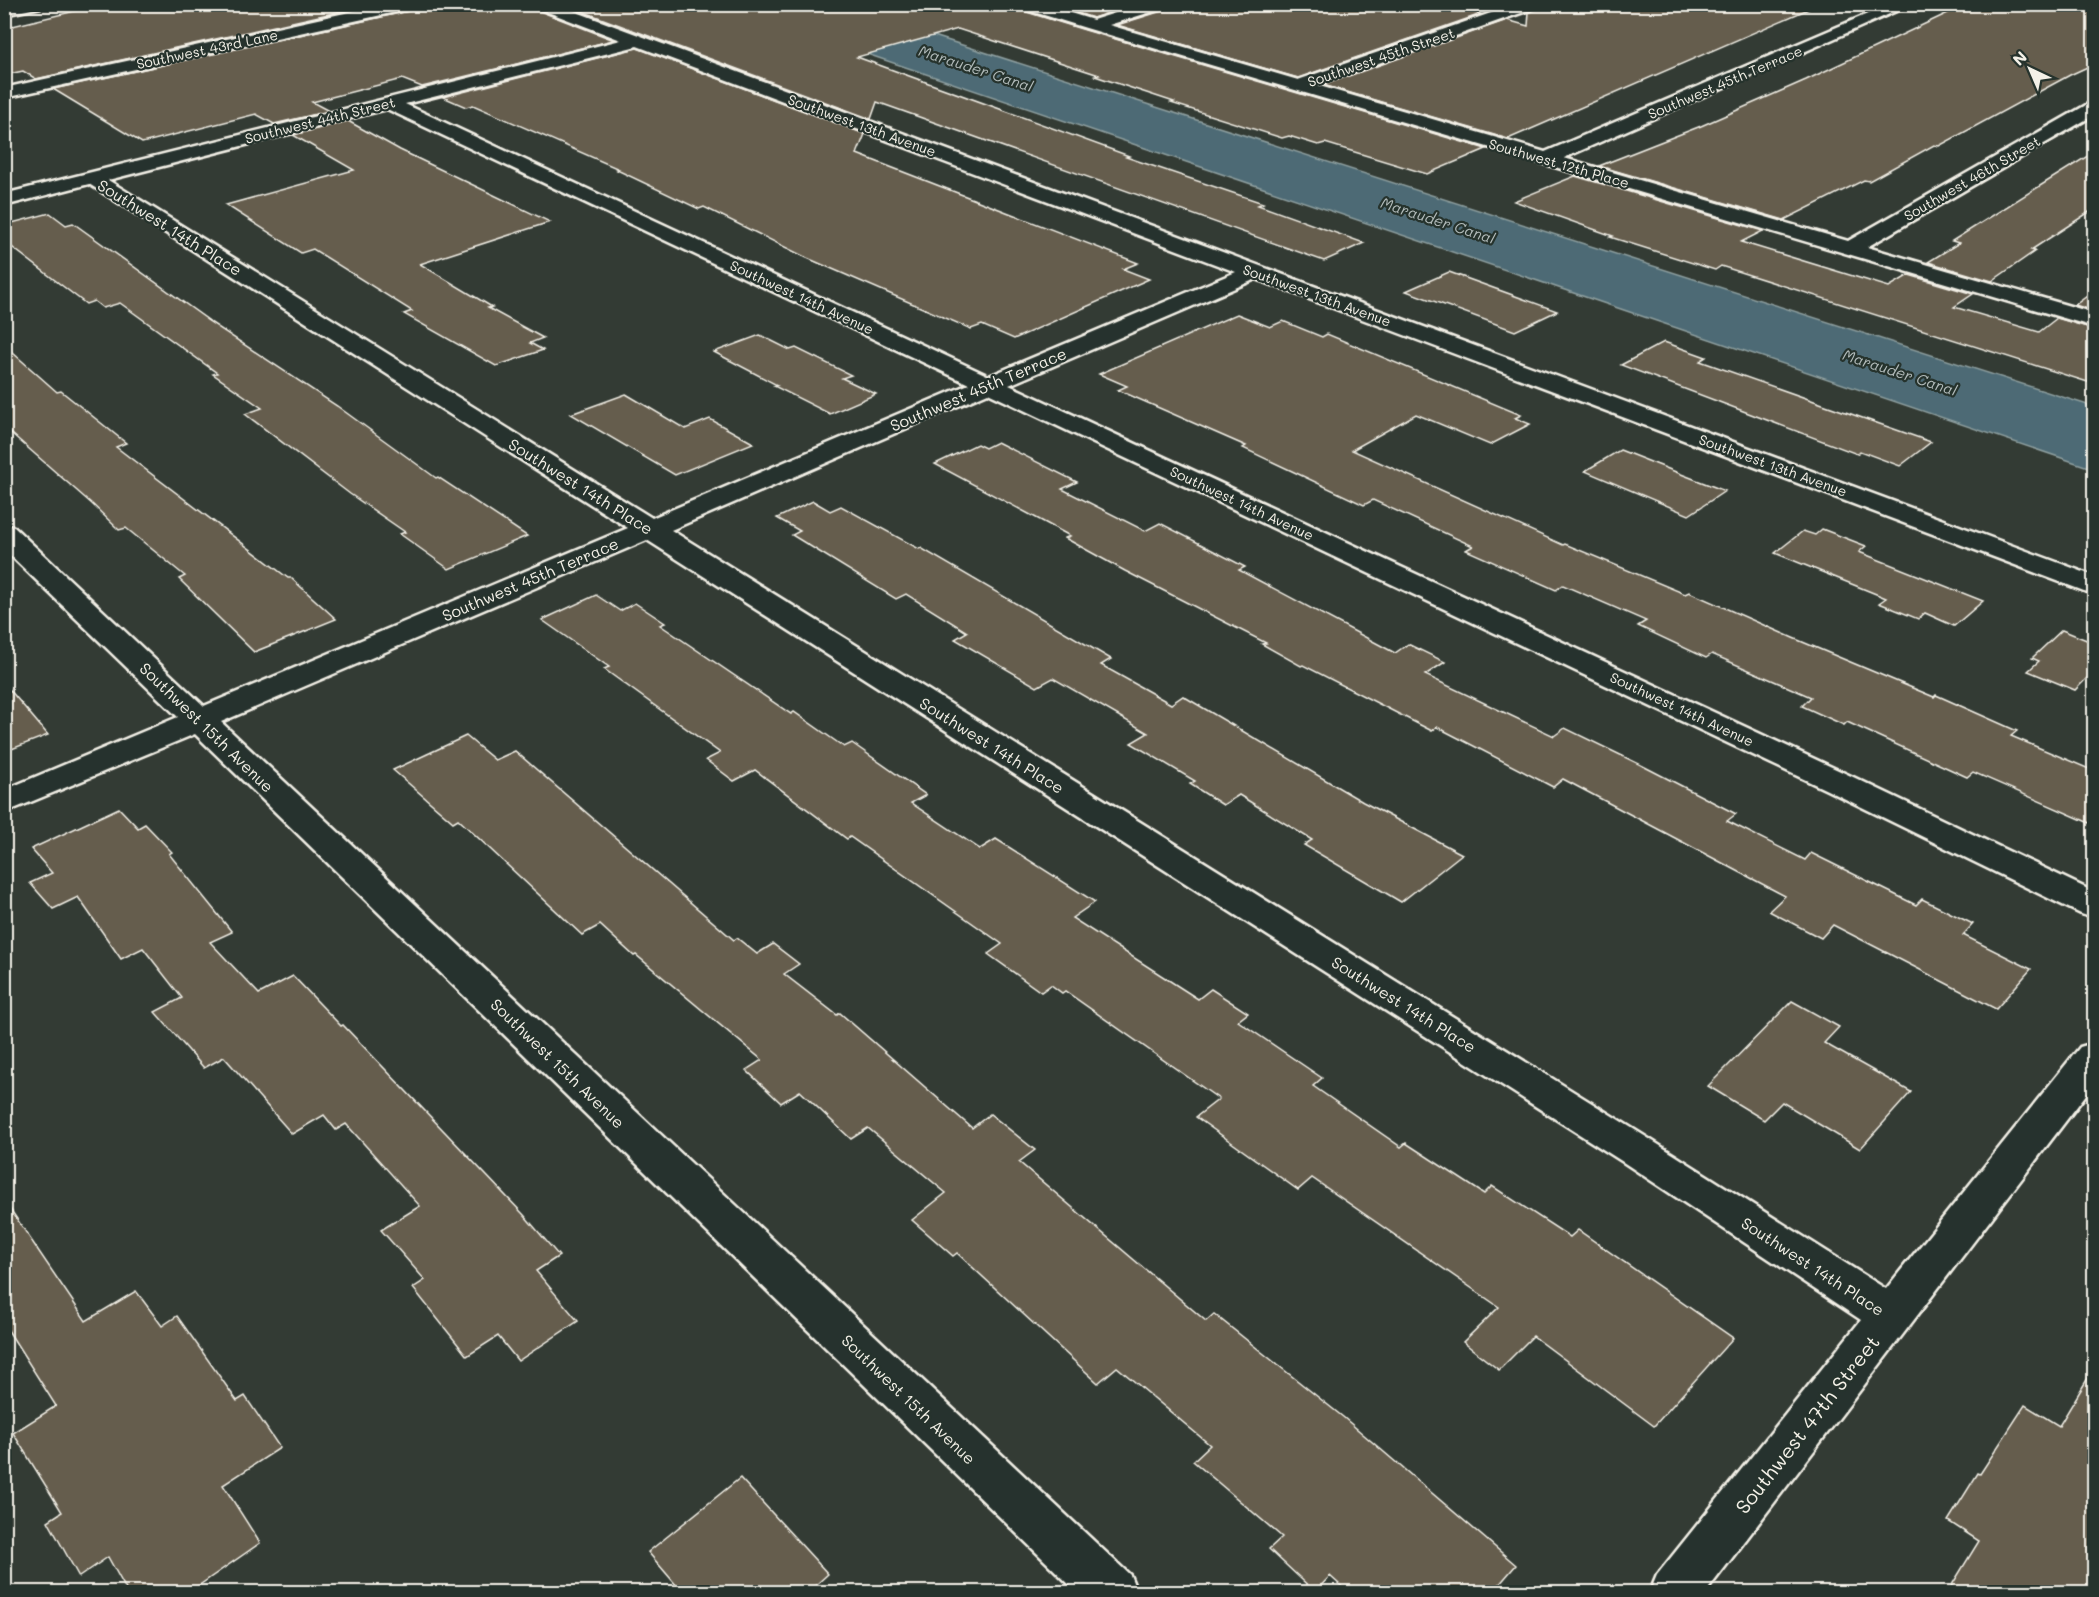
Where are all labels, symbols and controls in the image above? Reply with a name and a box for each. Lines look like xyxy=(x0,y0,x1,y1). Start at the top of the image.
street label: Southwest 45th Street xyxy=(1305,23,1457,91)
street label: Southwest 43rd Lane xyxy=(135,25,279,73)
north arrow xyxy=(2000,39,2060,99)
water label: Marauder Canal xyxy=(916,40,1036,96)
street label: Southwest 45th Terrace xyxy=(1645,41,1805,123)
text: N xyxy=(2008,46,2031,70)
street label: Southwest 13th Avenue xyxy=(785,89,939,161)
street label: Southwest 44th Street xyxy=(243,92,397,148)
street label: Southwest 46th Street xyxy=(1900,131,2044,225)
street label: Southwest 12th Place xyxy=(1487,134,1631,192)
street label: Southwest 14th Place xyxy=(94,174,246,280)
water label: Marauder Canal xyxy=(1378,192,1498,248)
street label: Southwest 14th Avenue xyxy=(727,255,877,339)
street label: Southwest 13th Avenue xyxy=(1240,259,1394,331)
street label: Southwest 45th Terrace xyxy=(887,342,1069,436)
water label: Marauder Canal xyxy=(1840,344,1960,400)
street label: Southwest 13th Avenue xyxy=(1696,429,1850,501)
street label: Southwest 14th Place xyxy=(505,433,657,539)
street label: Southwest 14th Avenue xyxy=(1167,461,1317,545)
street label: Southwest 45th Terrace xyxy=(439,532,621,626)
street label: Southwest 15th Avenue xyxy=(135,657,279,797)
street label: Southwest 14th Avenue xyxy=(1607,667,1757,751)
street label: Southwest 14th Place xyxy=(916,692,1068,798)
street label: Southwest 14th Place xyxy=(1328,951,1480,1057)
street label: Southwest 15th Avenue xyxy=(486,993,630,1133)
street label: Southwest 14th Place xyxy=(1738,1212,1888,1320)
street label: Southwest 15th Avenue xyxy=(837,1329,981,1469)
street label: Southwest 47th Street xyxy=(1729,1329,1885,1519)

